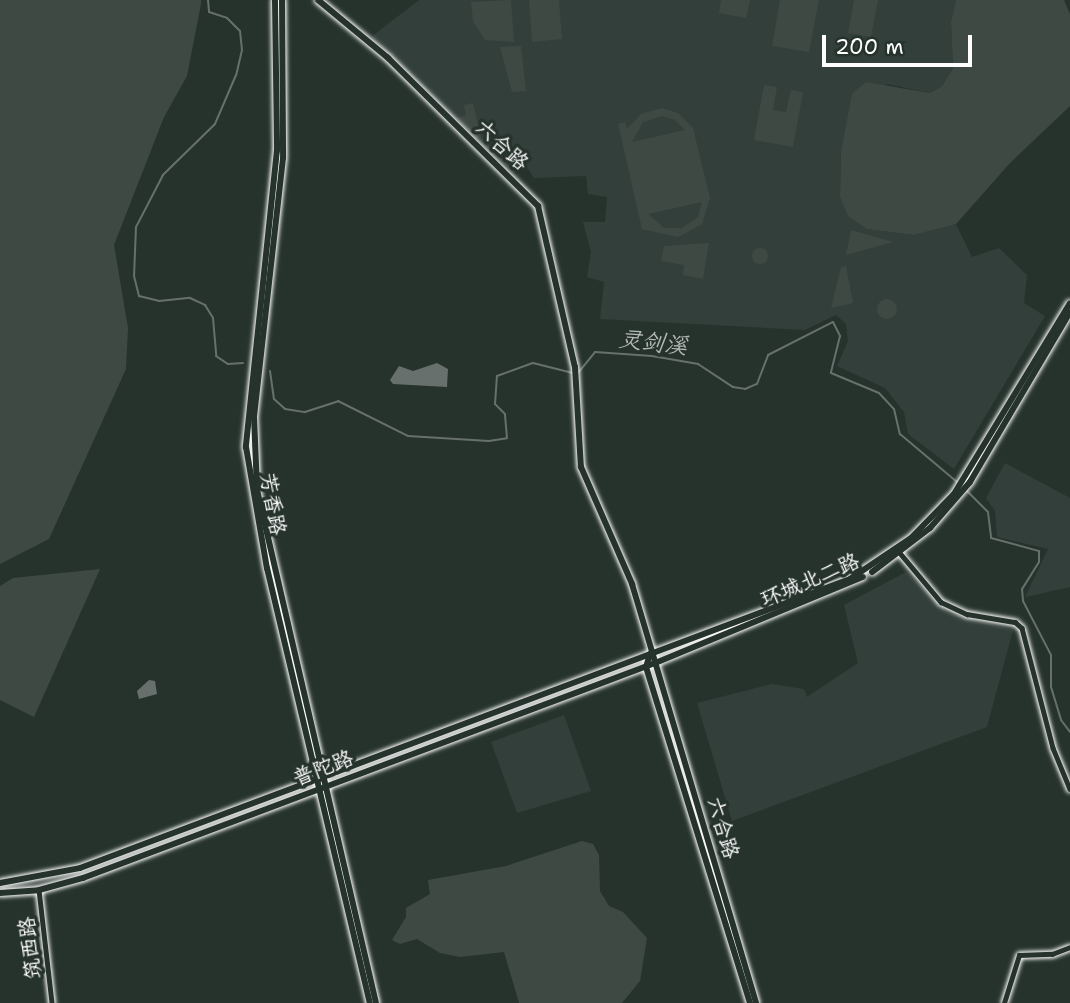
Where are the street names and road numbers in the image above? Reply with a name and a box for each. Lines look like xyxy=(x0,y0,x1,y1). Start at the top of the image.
street label: 六合路 xyxy=(470,115,534,175)
street label: 芳香路 xyxy=(255,471,291,537)
street label: 环城北二路 xyxy=(757,548,863,612)
street label: 普陀路 xyxy=(289,745,357,791)
street label: 六合路 xyxy=(702,794,744,862)
street label: 筑西路 xyxy=(14,915,46,981)

